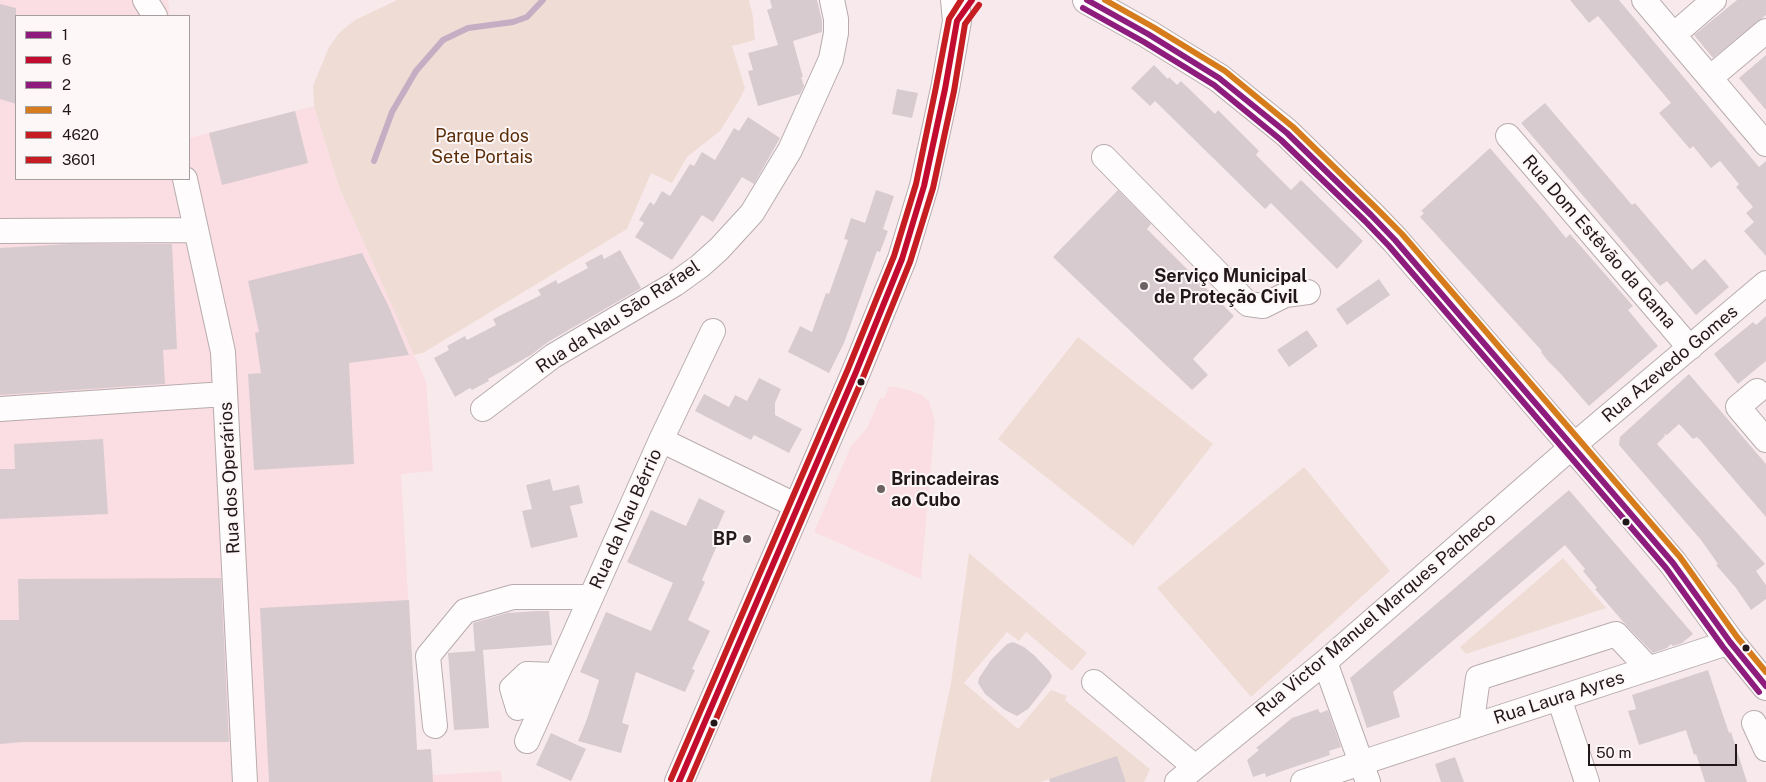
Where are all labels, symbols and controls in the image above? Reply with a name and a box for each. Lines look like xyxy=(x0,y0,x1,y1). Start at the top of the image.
legend xyxy=(15,15,190,180)
text: 1 xyxy=(62,26,68,43)
text: 6 xyxy=(62,51,71,68)
text: 2 xyxy=(62,76,71,93)
text: 4 xyxy=(62,101,71,118)
park label: Parque dos Sete Portais xyxy=(431,125,533,168)
text: 4620 xyxy=(62,126,99,143)
text: 3601 xyxy=(62,151,96,168)
street label: Rua Dom Estêvão da Gama xyxy=(1518,151,1680,333)
street label: Rua da Nau São Rafael xyxy=(532,256,704,378)
place label: Serviço Municipal de Proteção Civil xyxy=(1154,265,1307,308)
marker: Serviço Municipal de Proteção Civil xyxy=(1138,280,1150,292)
street label: Rua Azevedo Gomes xyxy=(1598,301,1742,427)
unlabelled marker xyxy=(856,377,866,387)
street label: Rua dos Operários xyxy=(215,401,245,555)
street label: Rua da Nau Bérrio xyxy=(585,446,667,592)
place label: Brincadeiras ao Cubo xyxy=(891,468,999,510)
marker: Brincadeiras ao Cubo xyxy=(875,483,887,495)
street label: Rua Victor Manuel Marques Pacheco xyxy=(1252,508,1500,722)
unlabelled marker xyxy=(1621,517,1631,527)
place label: BP xyxy=(713,528,737,550)
marker: BP xyxy=(741,533,753,545)
unlabelled marker xyxy=(1741,643,1751,653)
street label: Rua Laura Ayres xyxy=(1491,667,1627,729)
unlabelled marker xyxy=(709,718,719,728)
scale bar xyxy=(1591,734,1740,766)
text: 50 m xyxy=(1596,744,1631,761)

